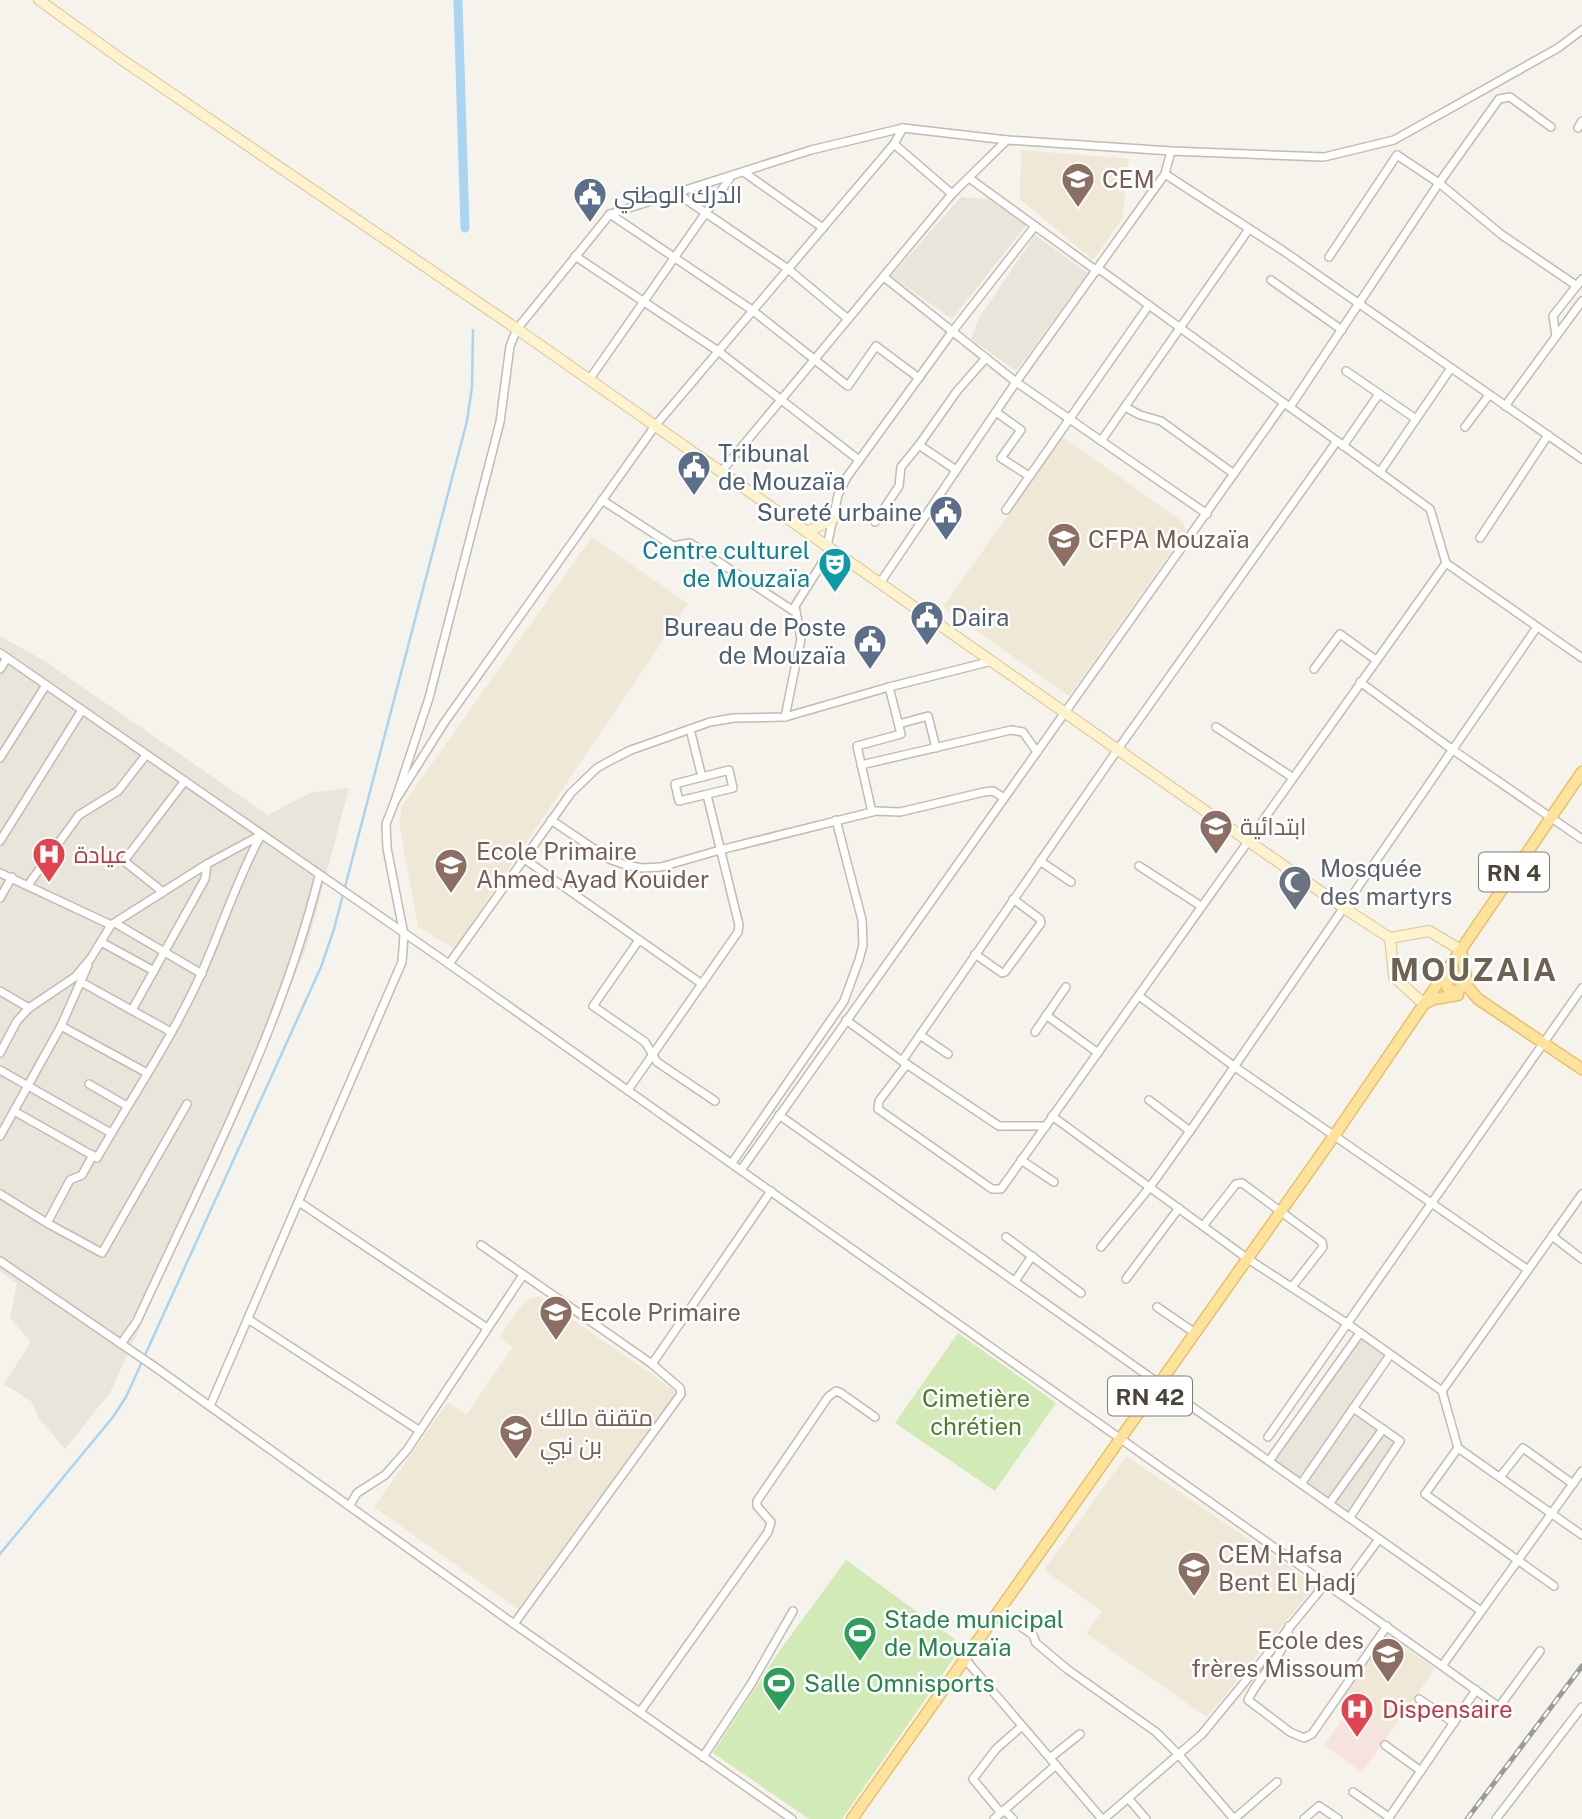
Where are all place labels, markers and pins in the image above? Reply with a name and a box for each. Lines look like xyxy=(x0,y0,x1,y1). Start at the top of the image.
school or university icon: CEM xyxy=(1059,160,1097,209)
place label: CEM xyxy=(1102,165,1155,193)
public building icon: الدرك الوطني xyxy=(571,175,609,224)
place label: الدرك الوطني xyxy=(614,180,742,214)
place label: Tribunal de Mouzaïa xyxy=(718,439,846,495)
public building icon: Tribunal de Mouzaïa xyxy=(675,448,713,497)
public building icon: Sureté urbaine xyxy=(927,493,965,542)
place label: Sureté urbaine xyxy=(757,498,922,526)
school or university icon: CFPA Mouzaïa xyxy=(1045,520,1083,569)
place label: CFPA Mouzaïa xyxy=(1088,525,1250,553)
place label: Centre culturel de Mouzaïa xyxy=(642,536,810,592)
theatre icon: Centre culturel de Mouzaïa xyxy=(816,545,854,594)
public building icon: Daira xyxy=(908,598,946,647)
place label: Daira xyxy=(951,603,1009,631)
place label: Bureau de Poste de Mouzaïa xyxy=(664,613,846,669)
public building icon: Bureau de Poste de Mouzaïa xyxy=(851,622,889,671)
school or university icon: ابتدائية xyxy=(1197,807,1235,856)
place label: ابتدائية xyxy=(1240,812,1307,840)
hospital icon: عيادة xyxy=(30,835,68,884)
place label: Ecole Primaire Ahmed Ayad Kouider xyxy=(476,837,710,893)
place label: عيادة xyxy=(74,840,128,868)
school or university icon: Ecole Primaire Ahmed Ayad Kouider xyxy=(432,846,470,895)
place label: Mosquée des martyrs xyxy=(1320,854,1452,910)
mosque icon: Mosquée des martyrs xyxy=(1276,863,1314,912)
school or university icon: Ecole Primaire xyxy=(537,1293,575,1342)
place label: Ecole Primaire xyxy=(580,1298,741,1326)
place label: متقنة مالك بن نبي xyxy=(540,1403,653,1465)
school or university icon: متقنة مالك بن نبي xyxy=(497,1412,535,1461)
place label: CEM Hafsa Bent El Hadj xyxy=(1218,1540,1356,1596)
school or university icon: CEM Hafsa Bent El Hadj xyxy=(1175,1549,1213,1598)
place label: Stade municipal de Mouzaïa xyxy=(884,1605,1064,1661)
sports icon: Stade municipal de Mouzaïa xyxy=(841,1614,879,1663)
place label: Ecole des frères Missoum xyxy=(1191,1626,1364,1682)
school or university icon: Ecole des frères Missoum xyxy=(1369,1635,1407,1684)
sports icon: Salle Omnisports xyxy=(760,1664,798,1713)
place label: Salle Omnisports xyxy=(804,1669,995,1697)
hospital icon: Dispensaire xyxy=(1338,1690,1376,1739)
place label: Dispensaire xyxy=(1382,1695,1513,1723)

